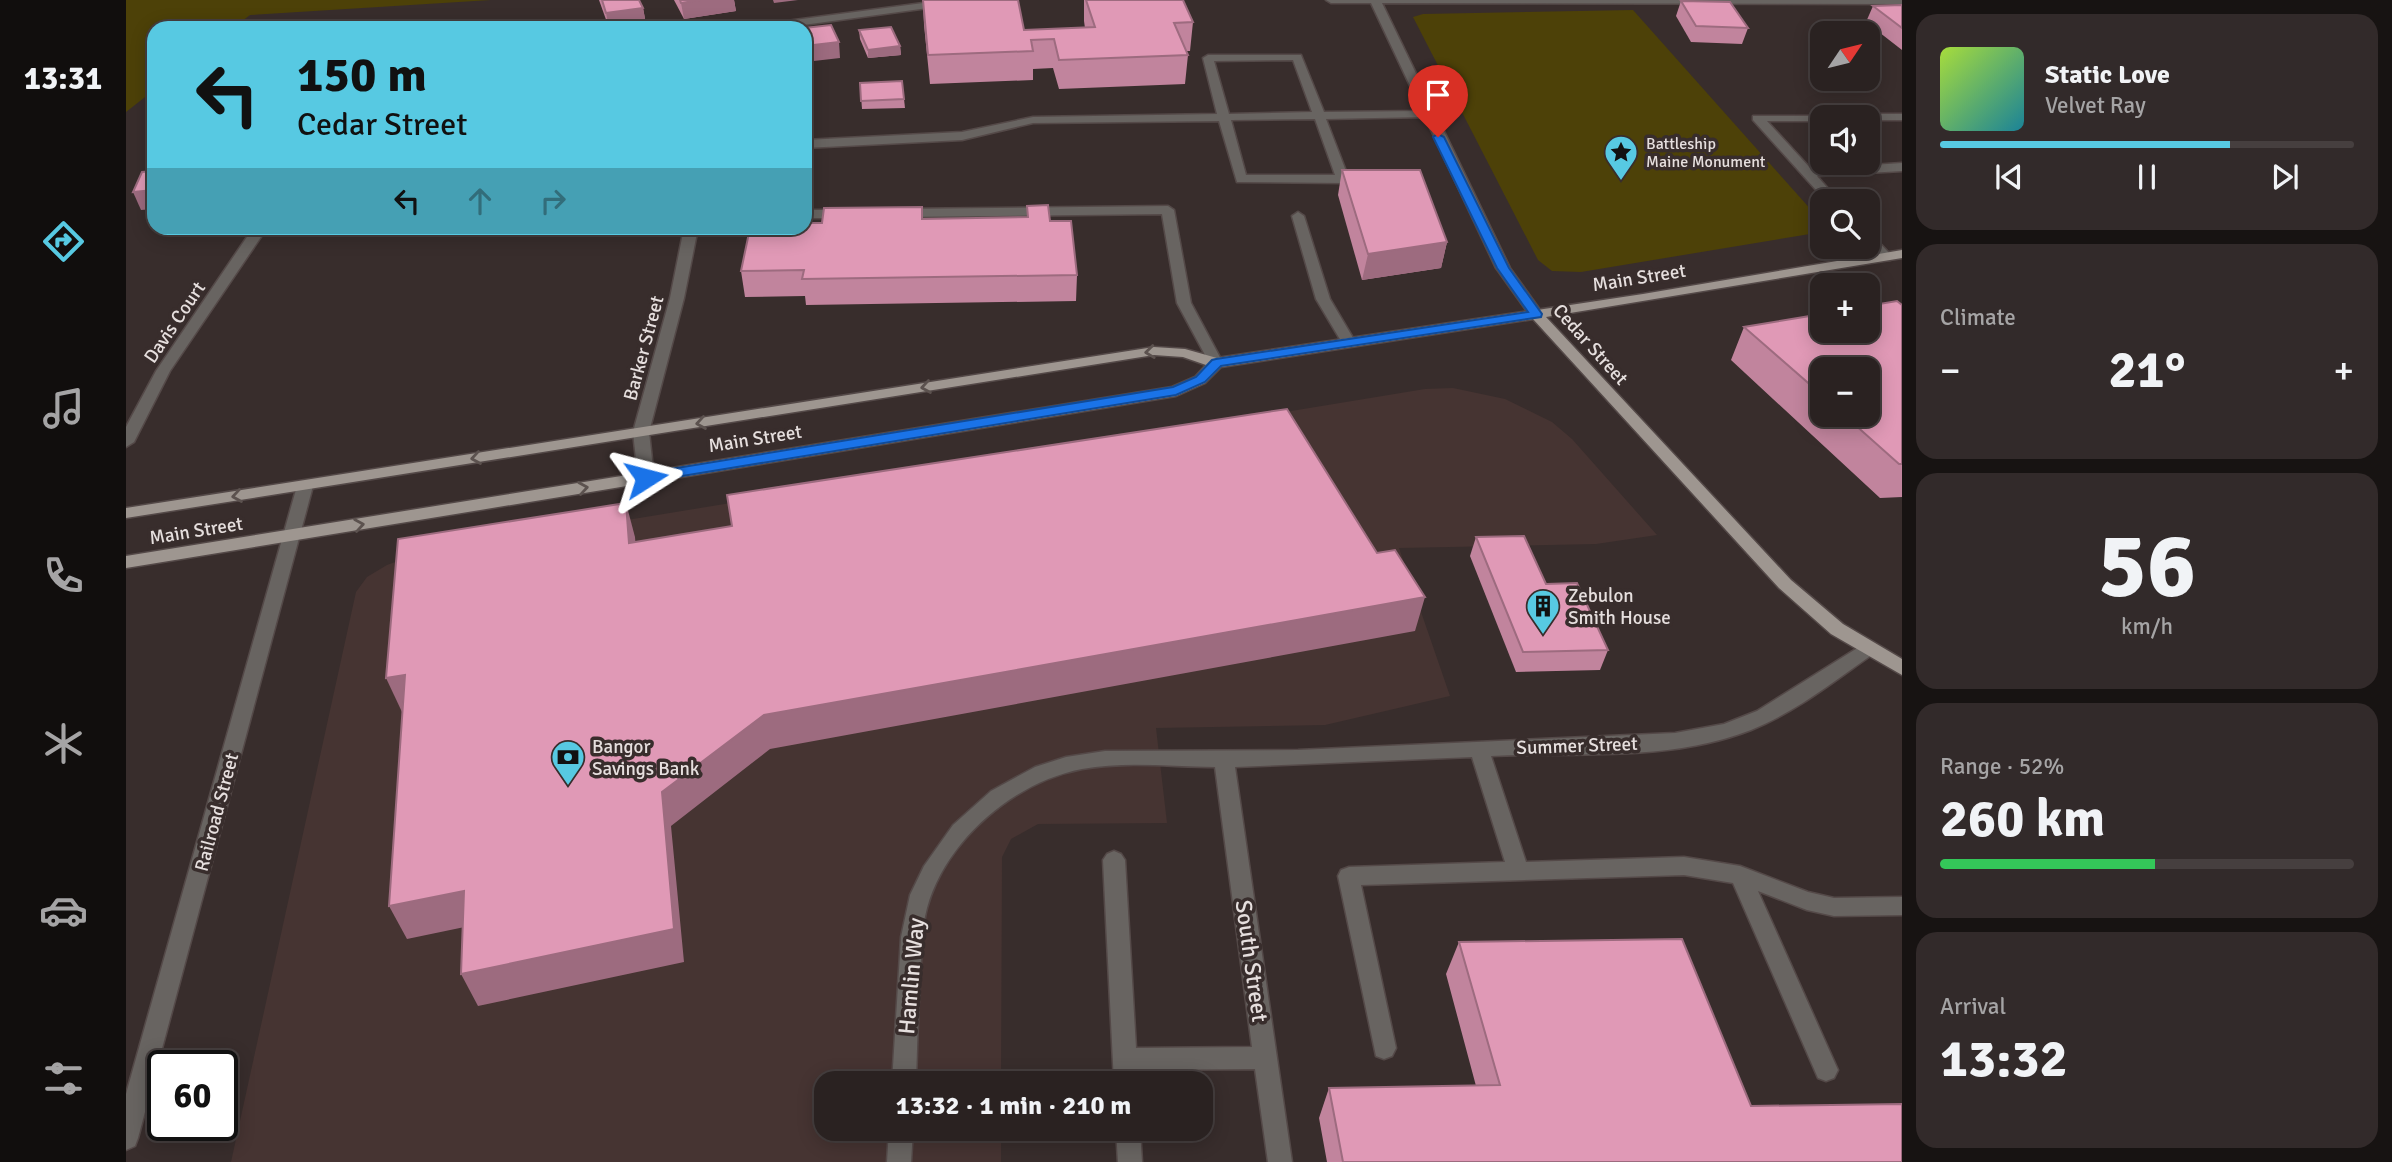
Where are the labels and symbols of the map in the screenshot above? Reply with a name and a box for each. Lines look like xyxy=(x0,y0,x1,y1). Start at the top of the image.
north arrow xyxy=(1810,21,1880,91)
pin xyxy=(1408,65,1468,137)
place icon: Battleship Maine Monument xyxy=(1602,133,1640,182)
place label: Battleship Maine Monument xyxy=(1646,134,1766,172)
street label: Main Street xyxy=(1591,259,1688,297)
street label: Davis Court xyxy=(139,277,211,368)
street label: Barker Street xyxy=(618,293,670,403)
street label: Cedar Street xyxy=(1547,299,1633,391)
one-way arrow xyxy=(1144,344,1155,359)
one-way arrow xyxy=(920,379,931,394)
one-way arrow xyxy=(695,415,707,430)
street label: Main Street xyxy=(707,420,804,458)
position arrow xyxy=(609,441,683,515)
one-way arrow xyxy=(470,450,482,465)
one-way arrow xyxy=(577,481,589,496)
one-way arrow xyxy=(232,488,243,503)
street label: Main Street xyxy=(148,512,245,550)
one-way arrow xyxy=(353,518,365,533)
place label: Zebulon Smith House xyxy=(1568,584,1671,630)
building icon: Zebulon Smith House xyxy=(1524,587,1562,636)
street label: Summer Street xyxy=(1516,732,1638,760)
place label: Bangor Savings Bank xyxy=(592,735,700,781)
bank icon: Bangor Savings Bank xyxy=(549,738,587,787)
street label: Railroad Street xyxy=(190,750,244,874)
street label: South Street xyxy=(1229,898,1274,1024)
street label: Hamlin Way xyxy=(892,916,931,1035)
speed limit sign: 60 xyxy=(147,1050,238,1141)

